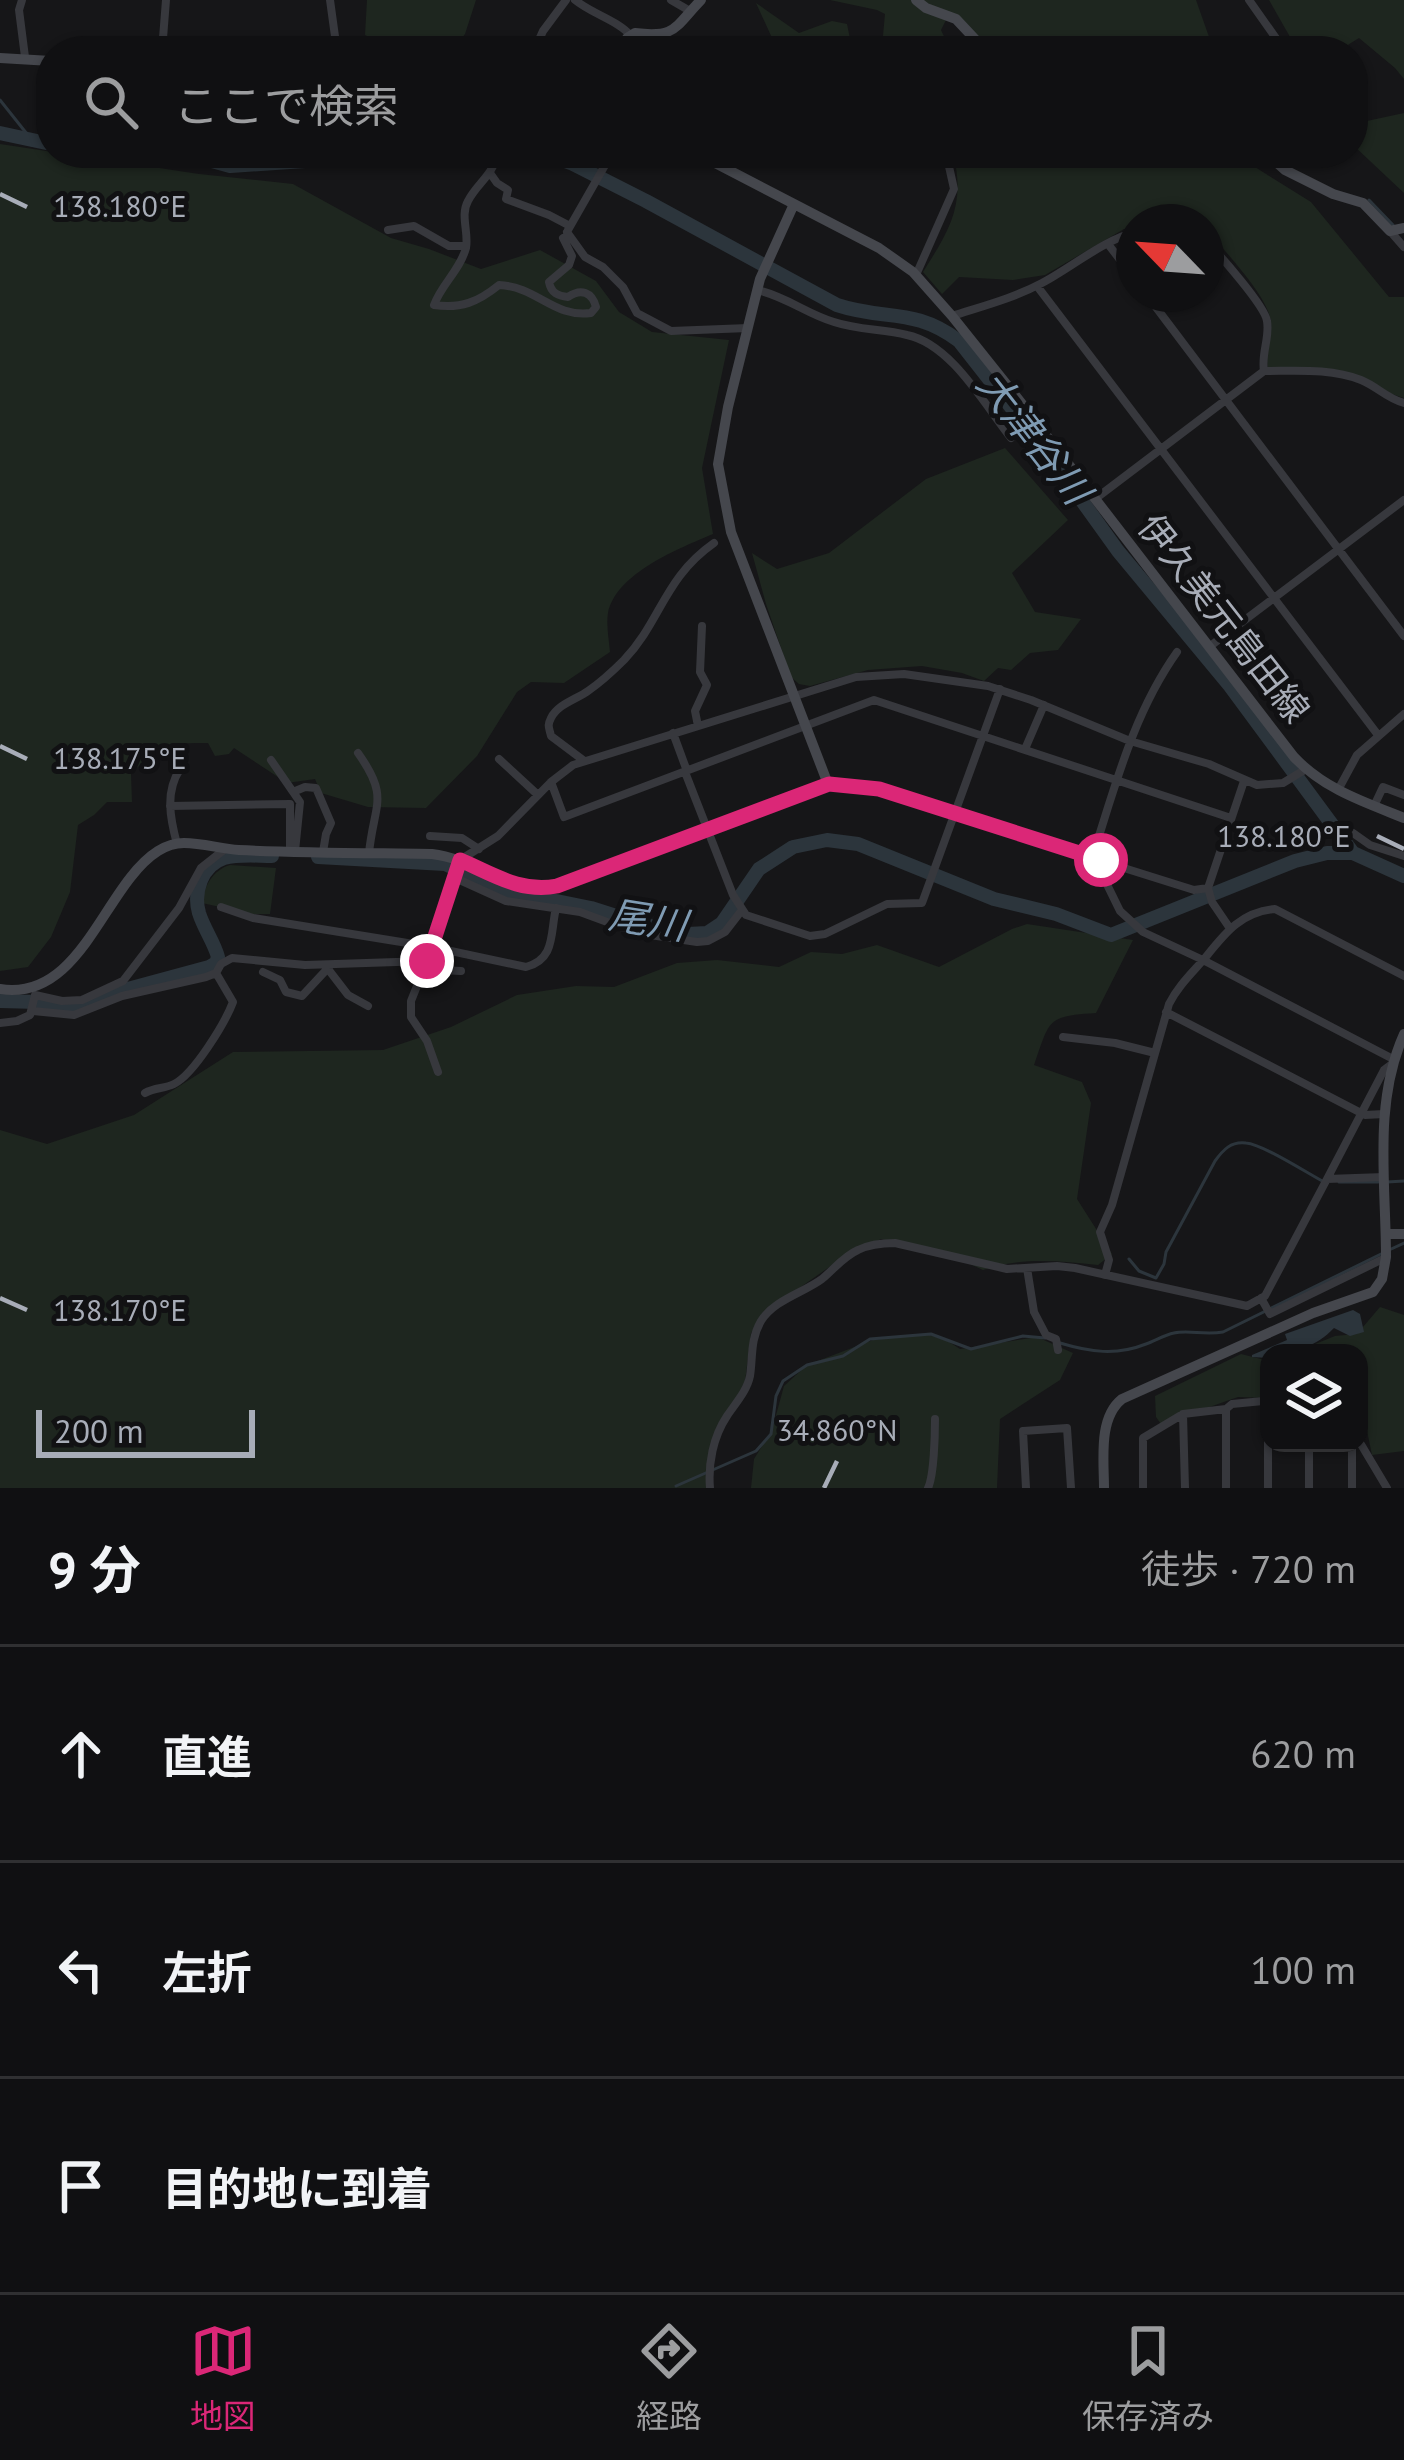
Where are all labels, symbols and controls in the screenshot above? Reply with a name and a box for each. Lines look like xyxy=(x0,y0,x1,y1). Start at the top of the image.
search box xyxy=(36,36,1368,168)
icon: search xyxy=(78,69,144,135)
text: ここで検索 xyxy=(174,76,399,134)
text: 138.180°E xyxy=(53,186,187,225)
north arrow xyxy=(1116,204,1224,312)
water label: 大津谷川 xyxy=(966,360,1105,517)
street label: 伊久美元島田線 xyxy=(1128,504,1320,731)
text: 138.175°E xyxy=(53,738,187,777)
text: 138.180°E xyxy=(1217,816,1351,855)
route start xyxy=(1074,833,1128,887)
water label: 尾川 xyxy=(606,888,695,951)
route end xyxy=(400,934,454,988)
text: 138.170°E xyxy=(53,1290,187,1329)
map controls xyxy=(1260,1344,1368,1452)
button: layers xyxy=(1260,1344,1368,1452)
scale bar xyxy=(36,1404,255,1457)
text: 200 m xyxy=(54,1409,144,1452)
text: 34.860°N xyxy=(776,1410,898,1449)
text: 9 分 xyxy=(48,1536,141,1602)
text: 徒歩 · 720 m xyxy=(1141,1543,1356,1594)
icon: ahead xyxy=(48,1721,114,1787)
text: 直進 xyxy=(162,1727,252,1785)
text: 620 m xyxy=(1250,1728,1356,1779)
icon: left xyxy=(48,1937,114,2003)
text: 左折 xyxy=(162,1943,252,2001)
text: 100 m xyxy=(1250,1944,1356,1995)
icon: arrive xyxy=(48,2153,114,2219)
text: 目的地に到着 xyxy=(162,2159,432,2217)
tab: 地図 xyxy=(190,2318,256,2438)
tab: 経路 xyxy=(636,2318,702,2438)
tab: 保存済み xyxy=(1082,2318,1214,2438)

